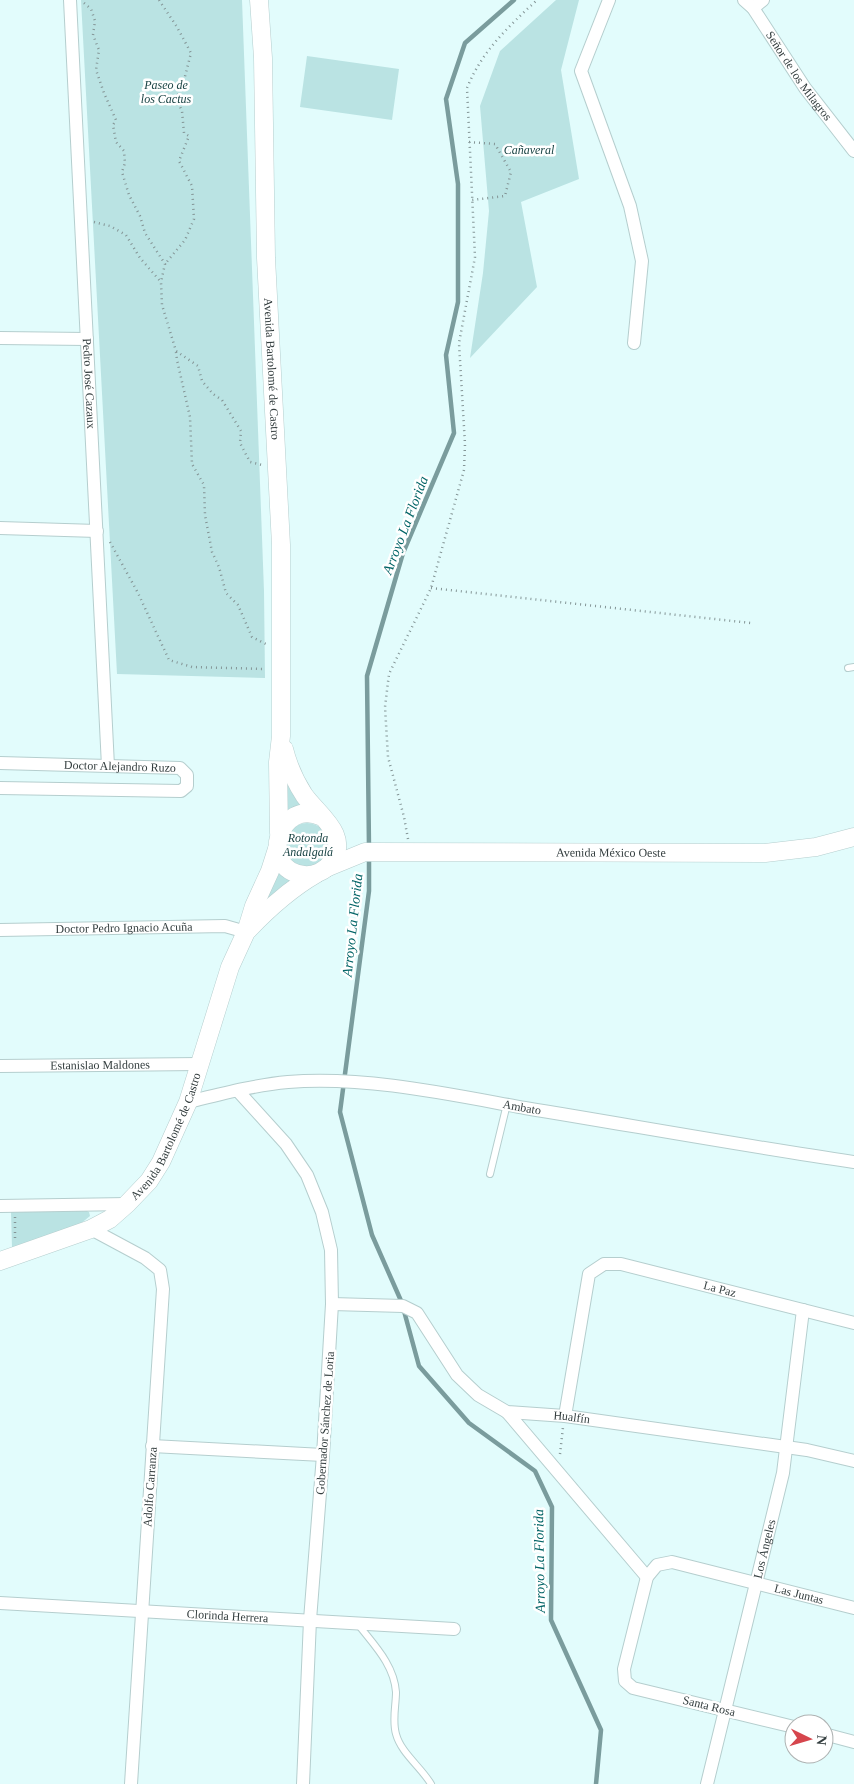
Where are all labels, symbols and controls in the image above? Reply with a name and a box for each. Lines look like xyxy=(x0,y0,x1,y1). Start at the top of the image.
street label: Señor de los Milagros xyxy=(763,29,835,124)
park label: Paseo de los Cactus xyxy=(141,78,191,106)
park label: Cañaveral xyxy=(504,143,555,157)
street label: Avenida Bartolomé de Castro xyxy=(261,297,282,440)
street label: Pedro José Cazaux xyxy=(80,338,98,429)
water label: Arroyo La Florida xyxy=(380,474,431,577)
street label: Doctor Alejandro Ruzo xyxy=(64,758,176,775)
park label: Rotonda Andalgalá xyxy=(282,831,333,859)
street label: Avenida México Oeste xyxy=(556,845,666,860)
water label: Arroyo La Florida xyxy=(340,873,365,978)
street label: Doctor Pedro Ignacio Acuña xyxy=(55,920,193,936)
street label: Estanislao Maldones xyxy=(50,1057,150,1072)
street label: Avenida Bartolomé de Castro xyxy=(128,1071,204,1203)
street label: Ambato xyxy=(502,1097,542,1118)
street label: La Paz xyxy=(702,1278,738,1300)
street label: Gobernador Sánchez de Loria xyxy=(313,1350,337,1495)
street label: Hualfín xyxy=(553,1408,591,1426)
street label: Adolfo Carranza xyxy=(140,1446,160,1528)
water label: Arroyo La Florida xyxy=(531,1509,548,1614)
street label: Los Ángeles xyxy=(750,1518,778,1580)
street label: Las Juntas xyxy=(773,1581,825,1607)
street label: Clorinda Herrera xyxy=(186,1607,269,1625)
street label: Santa Rosa xyxy=(681,1693,737,1719)
north arrow xyxy=(784,1714,834,1764)
text: N xyxy=(814,1734,829,1746)

